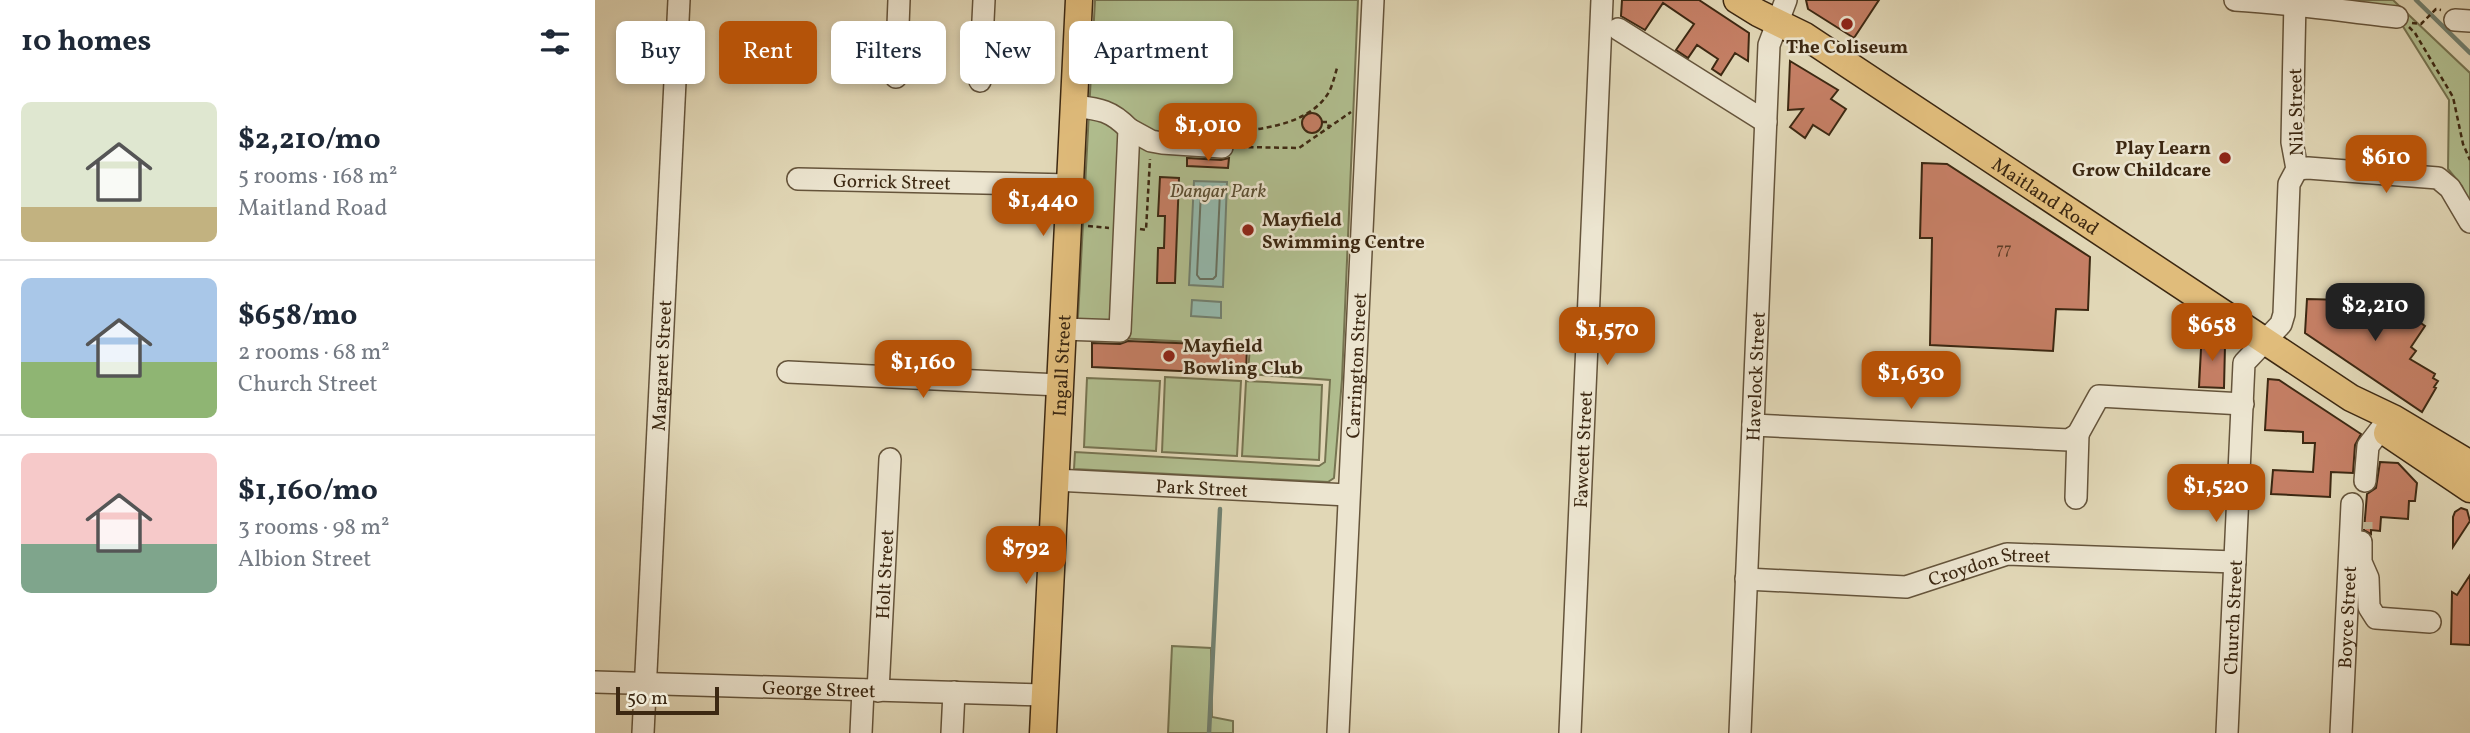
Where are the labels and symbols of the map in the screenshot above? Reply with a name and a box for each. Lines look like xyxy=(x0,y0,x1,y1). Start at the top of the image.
marker: The Coliseum xyxy=(1839,16,1855,32)
place label: The Coliseum xyxy=(1786,35,1908,61)
street label: Nile Street xyxy=(2283,67,2311,156)
pin: $1,010 xyxy=(1151,104,1265,163)
place label: Play Learn Grow Childcare xyxy=(2072,136,2211,184)
pin: $610 xyxy=(2345,136,2427,195)
marker: Play Learn Grow Childcare xyxy=(2217,150,2233,166)
street label: Maitland Road xyxy=(1986,152,2103,242)
street label: Gorrick Street xyxy=(833,169,951,197)
pin: $1,440 xyxy=(986,178,1100,238)
park label: Dangar Park xyxy=(1170,179,1266,205)
place label: Mayfield Swimming Centre xyxy=(1262,208,1425,256)
marker: Mayfield Swimming Centre xyxy=(1240,222,1256,238)
house number: 77 xyxy=(1996,239,2012,261)
pin: $2,210 xyxy=(2318,284,2432,343)
street label: Carrington Street xyxy=(1341,292,1374,439)
street label: Margaret Street xyxy=(647,299,679,432)
pin: $658 xyxy=(2171,304,2253,363)
pin: $1,570 xyxy=(1550,308,1664,367)
street label: Havelock Street xyxy=(1741,311,1773,442)
street label: Ingall Street xyxy=(1048,313,1079,417)
place label: Mayfield Bowling Club xyxy=(1183,334,1303,382)
pin: $1,160 xyxy=(866,340,980,400)
marker: Mayfield Bowling Club xyxy=(1161,348,1177,364)
pin: $1,630 xyxy=(1854,352,1968,411)
street label: Fawcett Street xyxy=(1569,390,1600,509)
pin: $1,520 xyxy=(2159,464,2273,524)
street label: Park Street xyxy=(1155,474,1249,505)
pin: $792 xyxy=(985,526,1067,586)
street label: Holt Street xyxy=(871,528,901,620)
street label: Croydon Street xyxy=(1925,542,2051,594)
street label: Church Street xyxy=(2219,559,2250,675)
street label: Boyce Street xyxy=(2333,565,2364,669)
street label: George Street xyxy=(762,676,876,705)
scale bar xyxy=(616,684,719,716)

